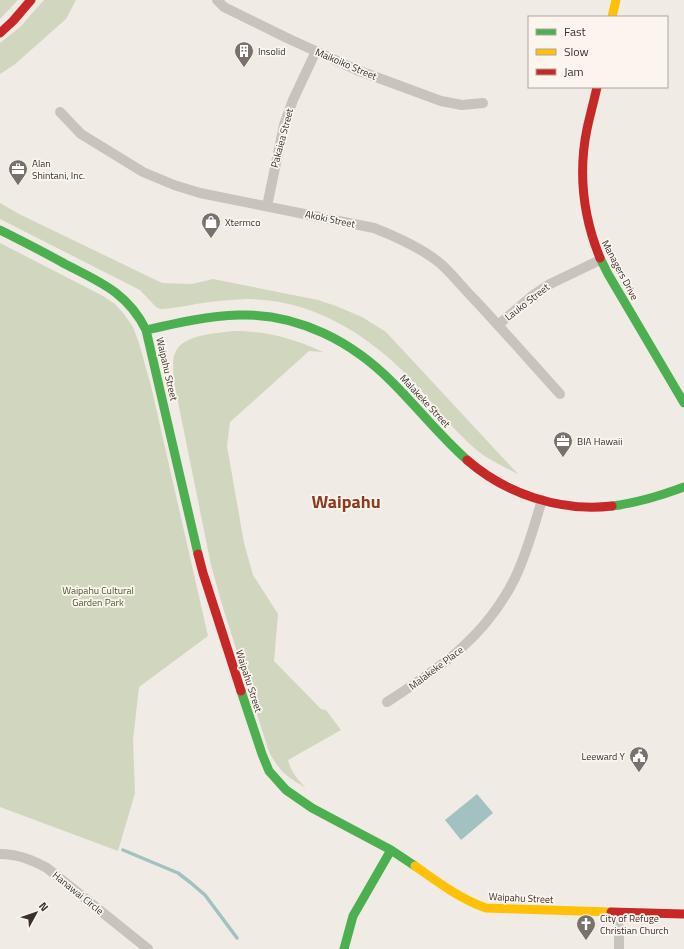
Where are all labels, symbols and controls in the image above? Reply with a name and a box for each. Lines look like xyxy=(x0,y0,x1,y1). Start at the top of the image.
legend xyxy=(528,16,668,88)
text: Fast xyxy=(564,22,587,41)
building icon: Insolid xyxy=(233,40,255,68)
text: Slow xyxy=(564,42,589,61)
place label: Insolid xyxy=(258,44,286,59)
street label: Maikoiko Street xyxy=(313,44,380,84)
text: Jam xyxy=(564,62,584,81)
street label: Pakaiea Street xyxy=(267,106,297,169)
place label: Alan Shintani, Inc. xyxy=(32,156,85,183)
office icon: Alan Shintani, Inc. xyxy=(7,158,29,186)
street label: Akoki Street xyxy=(304,206,357,232)
shop icon: Xtermco xyxy=(200,211,222,239)
place label: Xtermco xyxy=(225,215,260,230)
street label: Managers Drive xyxy=(598,237,642,303)
street label: Lauko Street xyxy=(501,279,553,324)
street label: Waipahu Street xyxy=(152,336,182,403)
street label: Malakeke Street xyxy=(396,371,454,431)
office icon: BIA Hawaii xyxy=(552,430,574,458)
place label: BIA Hawaii xyxy=(577,434,623,449)
district label: Waipahu xyxy=(311,488,381,515)
park label: Waipahu Cultural Garden Park xyxy=(62,583,134,610)
street label: Malakeke Place xyxy=(406,642,466,694)
street label: Waipahu Street xyxy=(232,648,266,715)
public building icon: Leeward Y xyxy=(628,745,650,773)
place label: Leeward Y xyxy=(581,749,626,764)
street label: Hanawai Circle xyxy=(49,868,107,918)
street label: Waipahu Street xyxy=(488,889,554,907)
north arrow xyxy=(16,893,56,933)
text: N xyxy=(35,899,52,915)
place label: City of Refuge Christian Church xyxy=(600,911,669,938)
church icon: City of Refuge Christian Church xyxy=(575,913,597,941)

